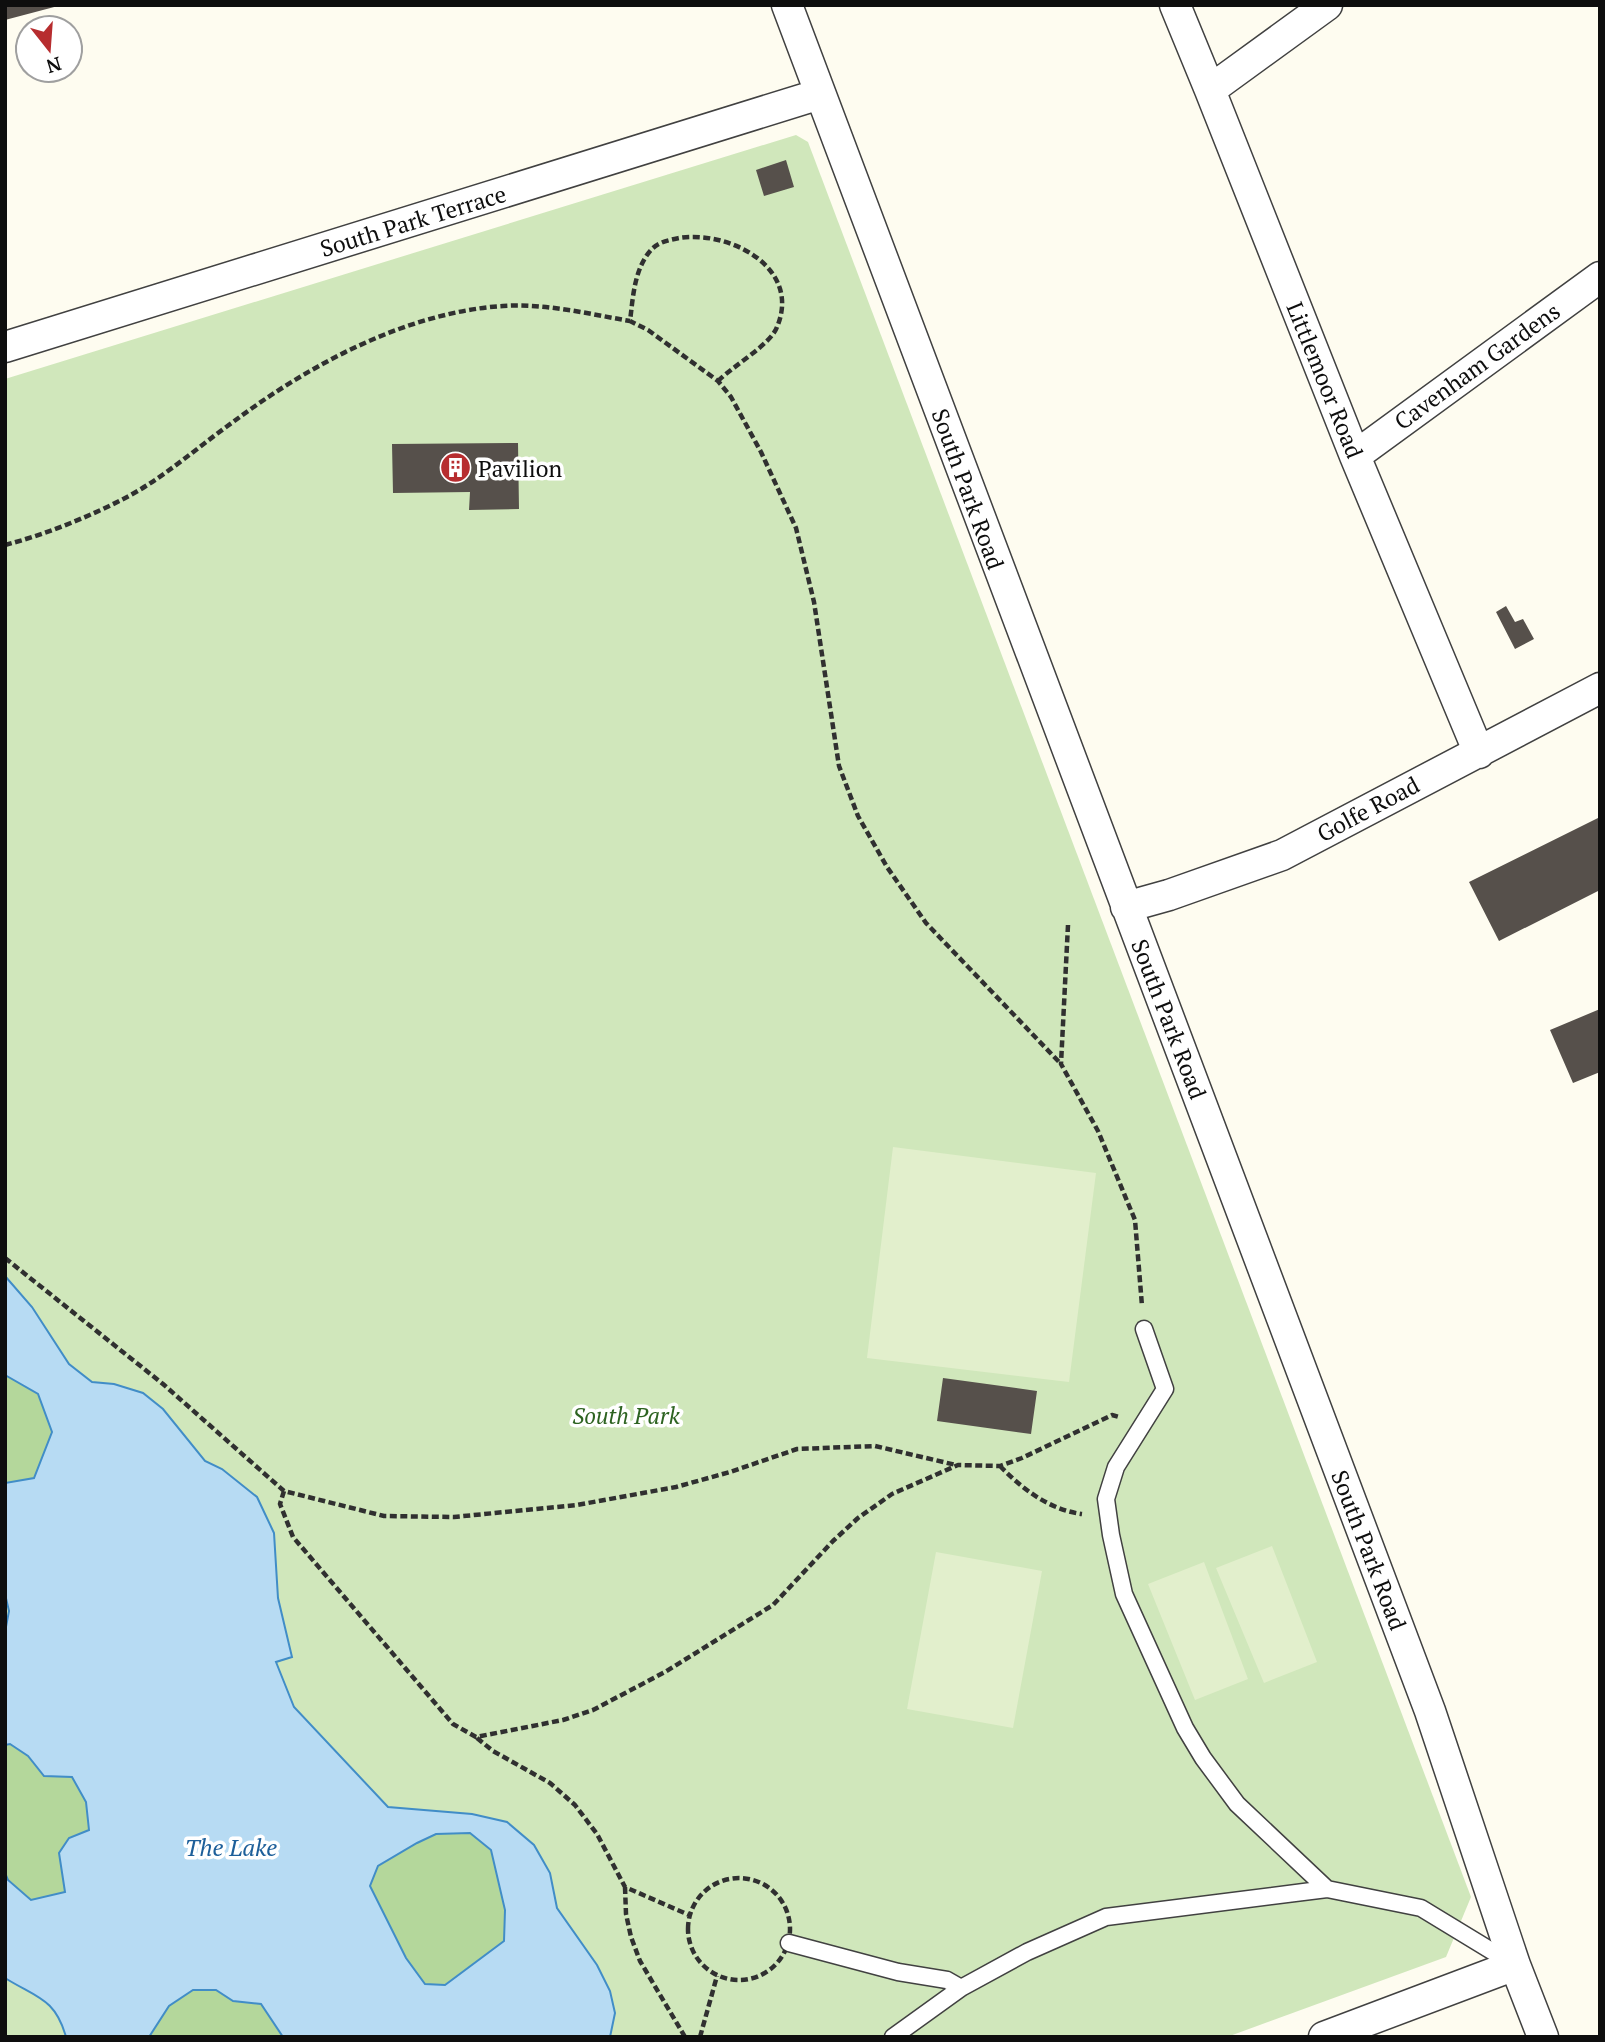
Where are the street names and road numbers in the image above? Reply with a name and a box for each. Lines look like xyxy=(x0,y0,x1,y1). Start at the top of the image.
street label: South Park Terrace xyxy=(316,178,510,264)
street label: Cavenham Gardens xyxy=(1388,295,1566,437)
street label: Littlemoor Road xyxy=(1280,297,1371,463)
street label: South Park Road xyxy=(925,404,1012,574)
street label: Golfe Road xyxy=(1312,769,1425,849)
street label: South Park Road xyxy=(1124,935,1214,1104)
street label: South Park Road xyxy=(1324,1466,1414,1635)

